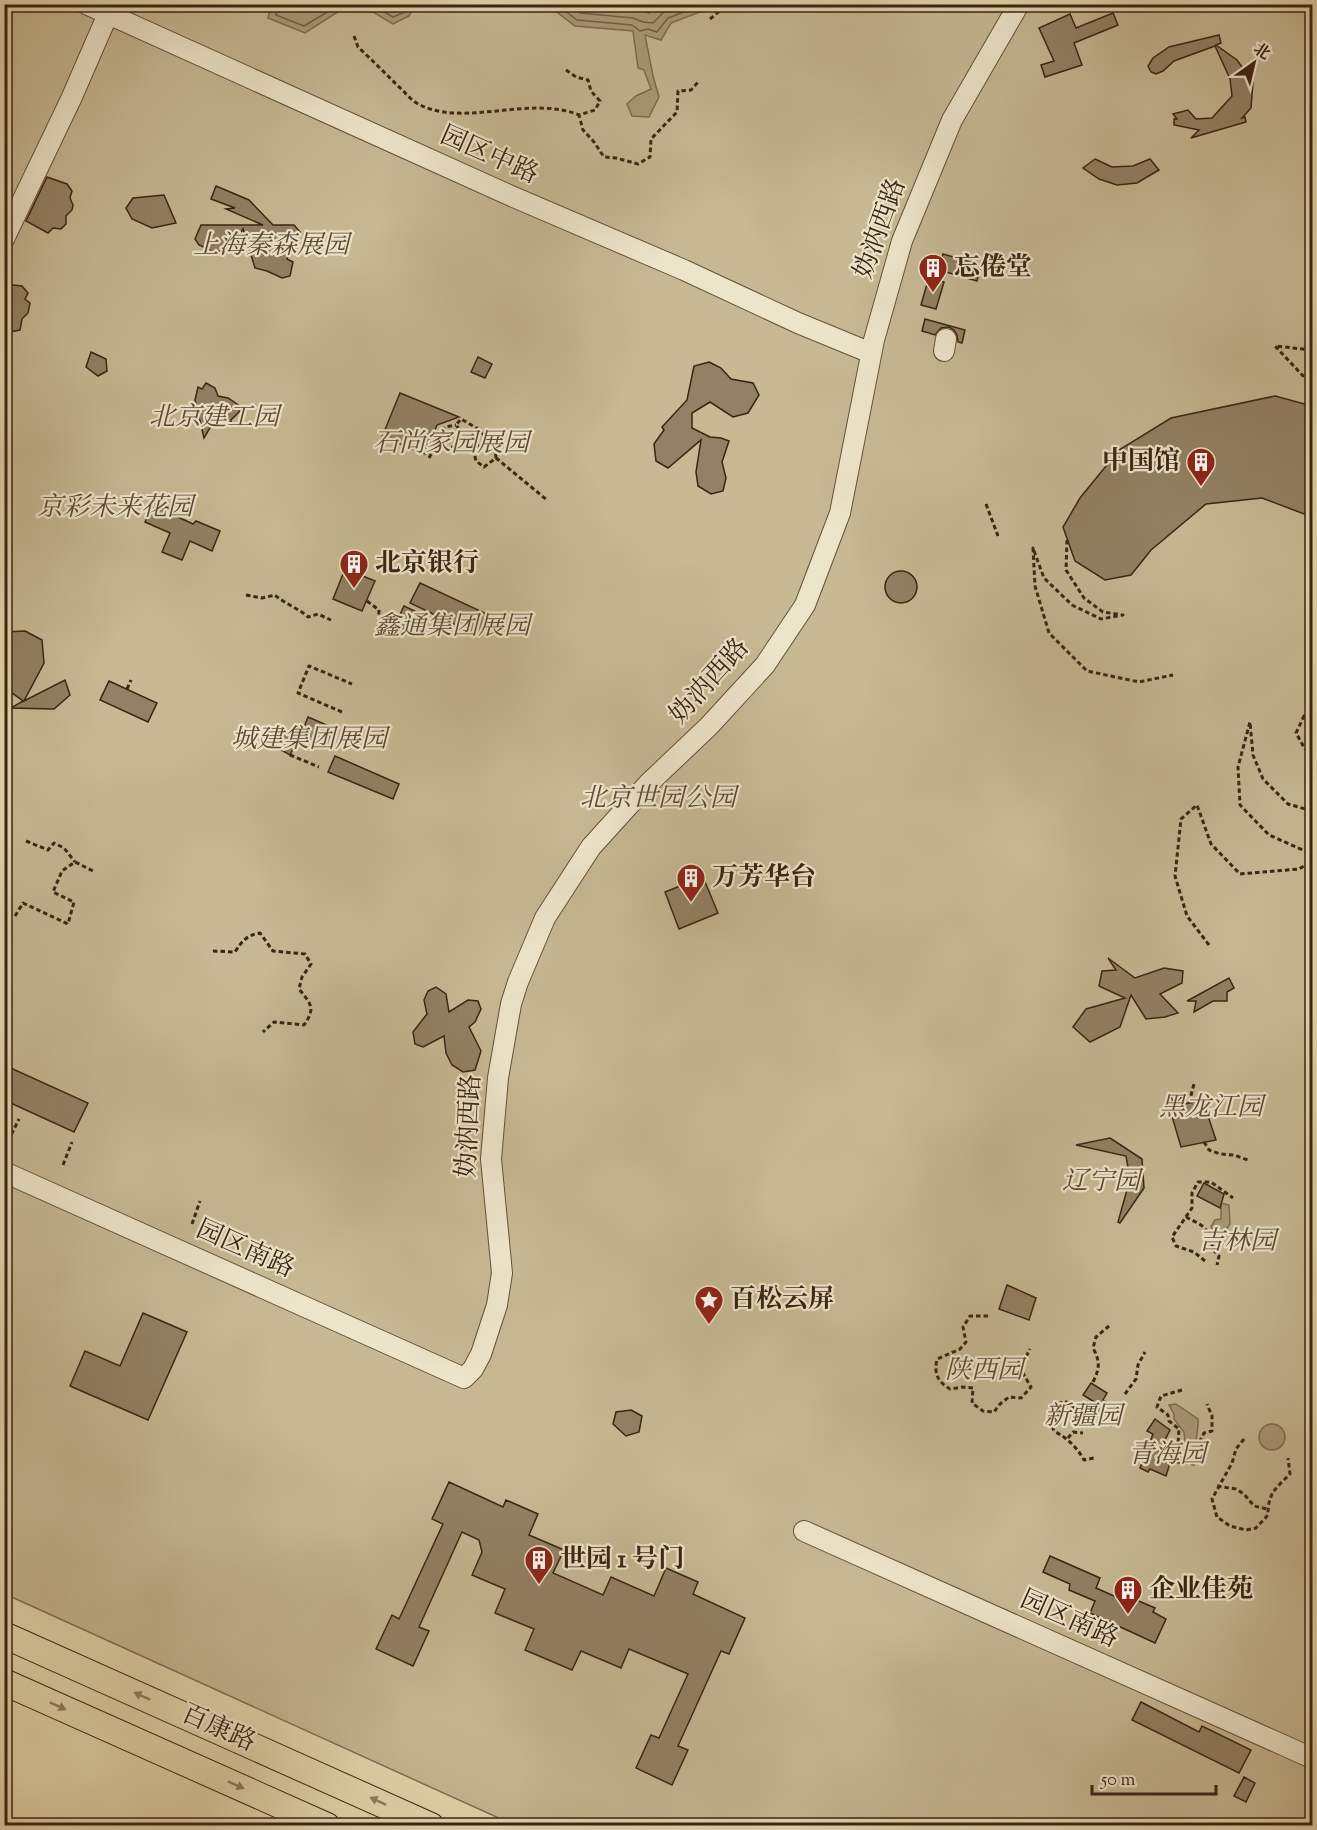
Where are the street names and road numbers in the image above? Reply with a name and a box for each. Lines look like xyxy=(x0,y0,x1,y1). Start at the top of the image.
street label: 园区中路 xyxy=(434,118,544,194)
street label: 妫汭西路 xyxy=(846,174,916,284)
street label: 妫汭西路 xyxy=(661,631,759,733)
street label: 妫汭西路 xyxy=(449,1073,491,1179)
street label: 园区南路 xyxy=(190,1212,300,1288)
street label: 园区南路 xyxy=(1014,1582,1124,1658)
street label: 百康路 xyxy=(175,1696,261,1762)

